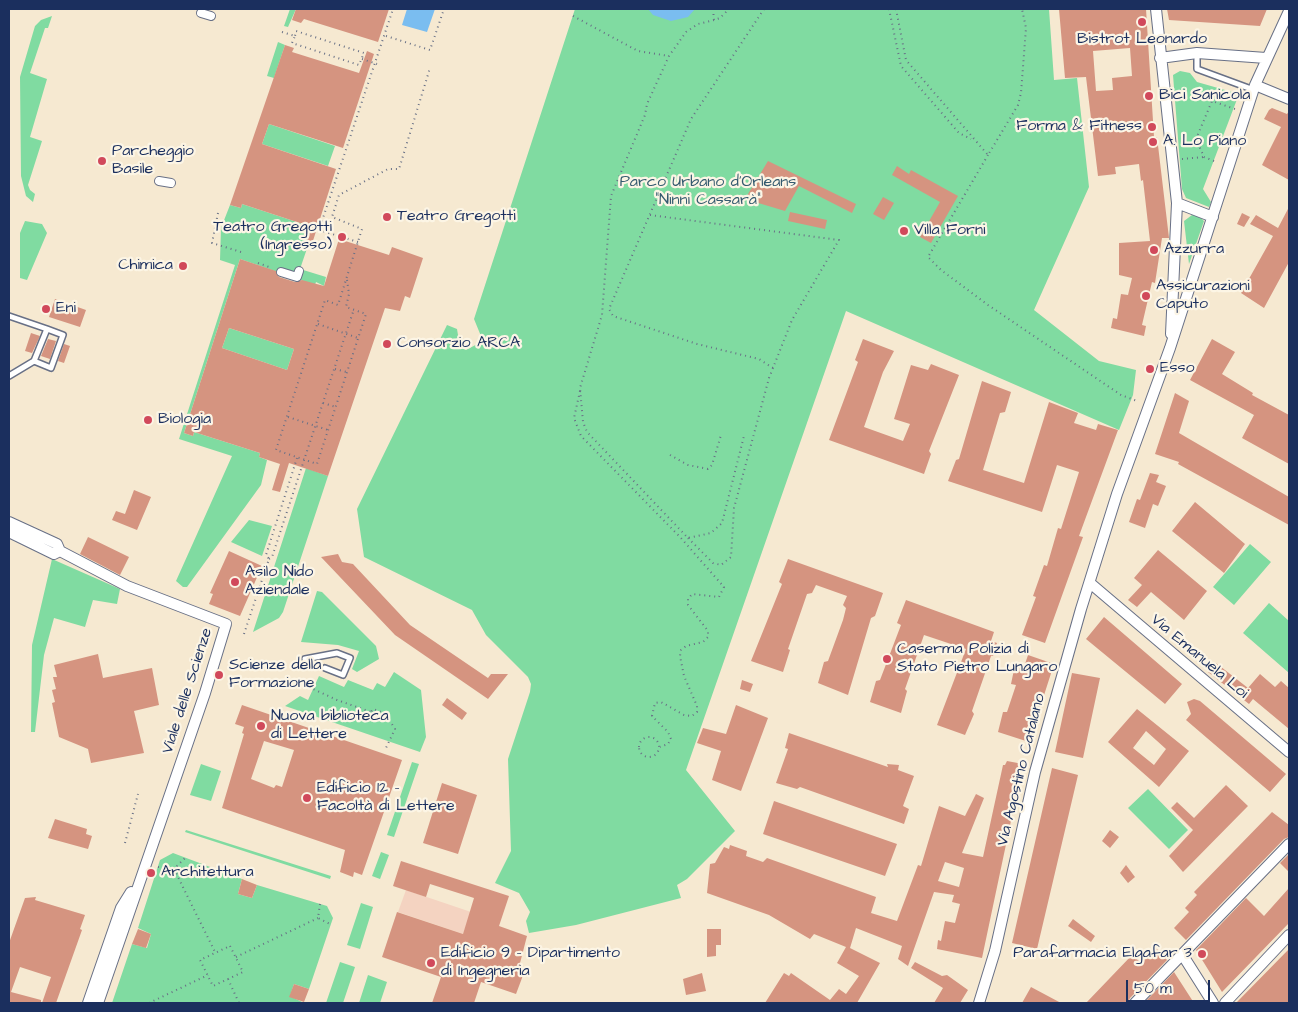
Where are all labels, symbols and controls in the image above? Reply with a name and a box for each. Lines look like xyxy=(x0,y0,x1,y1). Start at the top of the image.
marker: Bistrot Leonardo xyxy=(1136,16,1148,28)
place label: Bistrot Leonardo xyxy=(1077,30,1207,50)
place label: Bici Sanicola xyxy=(1159,86,1250,106)
marker: Bici Sanicola xyxy=(1143,90,1155,102)
place label: Forma & Fitness xyxy=(1016,117,1142,137)
marker: Forma & Fitness xyxy=(1146,121,1158,133)
place label: A. Lo Piano xyxy=(1163,132,1246,152)
marker: A. Lo Piano xyxy=(1147,136,1159,148)
place label: Parcheggio Basile xyxy=(112,142,194,180)
marker: Parcheggio Basile xyxy=(96,155,108,167)
park label: Parco Urbano d'Orleans "Ninni Cassarà" xyxy=(620,173,796,211)
place label: Teatro Gregotti xyxy=(397,207,516,227)
marker: Teatro Gregotti xyxy=(381,211,393,223)
place label: Teatro Gregotti (Ingresso) xyxy=(213,218,332,256)
place label: Villa Forni xyxy=(914,221,985,241)
marker: Villa Forni xyxy=(898,225,910,237)
marker: Teatro Gregotti (Ingresso) xyxy=(336,231,348,243)
place label: Azzurra xyxy=(1164,240,1224,260)
marker: Azzurra xyxy=(1148,244,1160,256)
place label: Chimica xyxy=(118,256,173,276)
marker: Chimica xyxy=(177,260,189,272)
place label: Assicurazioni Caputo xyxy=(1156,277,1250,315)
marker: Assicurazioni Caputo xyxy=(1140,290,1152,302)
place label: Eni xyxy=(56,299,76,319)
marker: Eni xyxy=(40,303,52,315)
place label: Consorzio ARCA xyxy=(397,334,520,354)
marker: Consorzio ARCA xyxy=(381,338,393,350)
place label: Esso xyxy=(1160,359,1195,379)
marker: Esso xyxy=(1144,363,1156,375)
place label: Biologia xyxy=(158,410,211,430)
marker: Biologia xyxy=(142,414,154,426)
place label: Asilo Nido Aziendale xyxy=(245,563,313,601)
marker: Asilo Nido Aziendale xyxy=(229,576,241,588)
street label: Via Emanuela Loi xyxy=(1146,611,1252,703)
street label: Viale delle Scienze xyxy=(159,626,217,756)
place label: Caserma Polizia di Stato Pietro Lungaro xyxy=(897,640,1057,678)
marker: Caserma Polizia di Stato Pietro Lungaro xyxy=(881,653,893,665)
place label: Scienze della Formazione xyxy=(229,656,322,694)
marker: Scienze della Formazione xyxy=(213,669,225,681)
street label: Via Agostino Catalano xyxy=(994,692,1050,848)
place label: Nuova biblioteca di Lettere xyxy=(271,707,389,745)
marker: Nuova biblioteca di Lettere xyxy=(255,720,267,732)
place label: Edificio 12 - Facoltà di Lettere xyxy=(317,779,455,817)
marker: Edificio 12 - Facoltà di Lettere xyxy=(301,792,313,804)
place label: Architettura xyxy=(161,863,254,883)
marker: Architettura xyxy=(145,867,157,879)
place label: Edificio 9 - Dipartimento di Ingegneria xyxy=(441,944,620,982)
place label: Parafarmacia Elgafar 3 xyxy=(1013,944,1192,964)
marker: Parafarmacia Elgafar 3 xyxy=(1196,948,1208,960)
marker: Edificio 9 - Dipartimento di Ingegneria xyxy=(425,957,437,969)
scale bar xyxy=(1128,970,1212,1002)
text: 50 m xyxy=(1134,978,1172,999)

